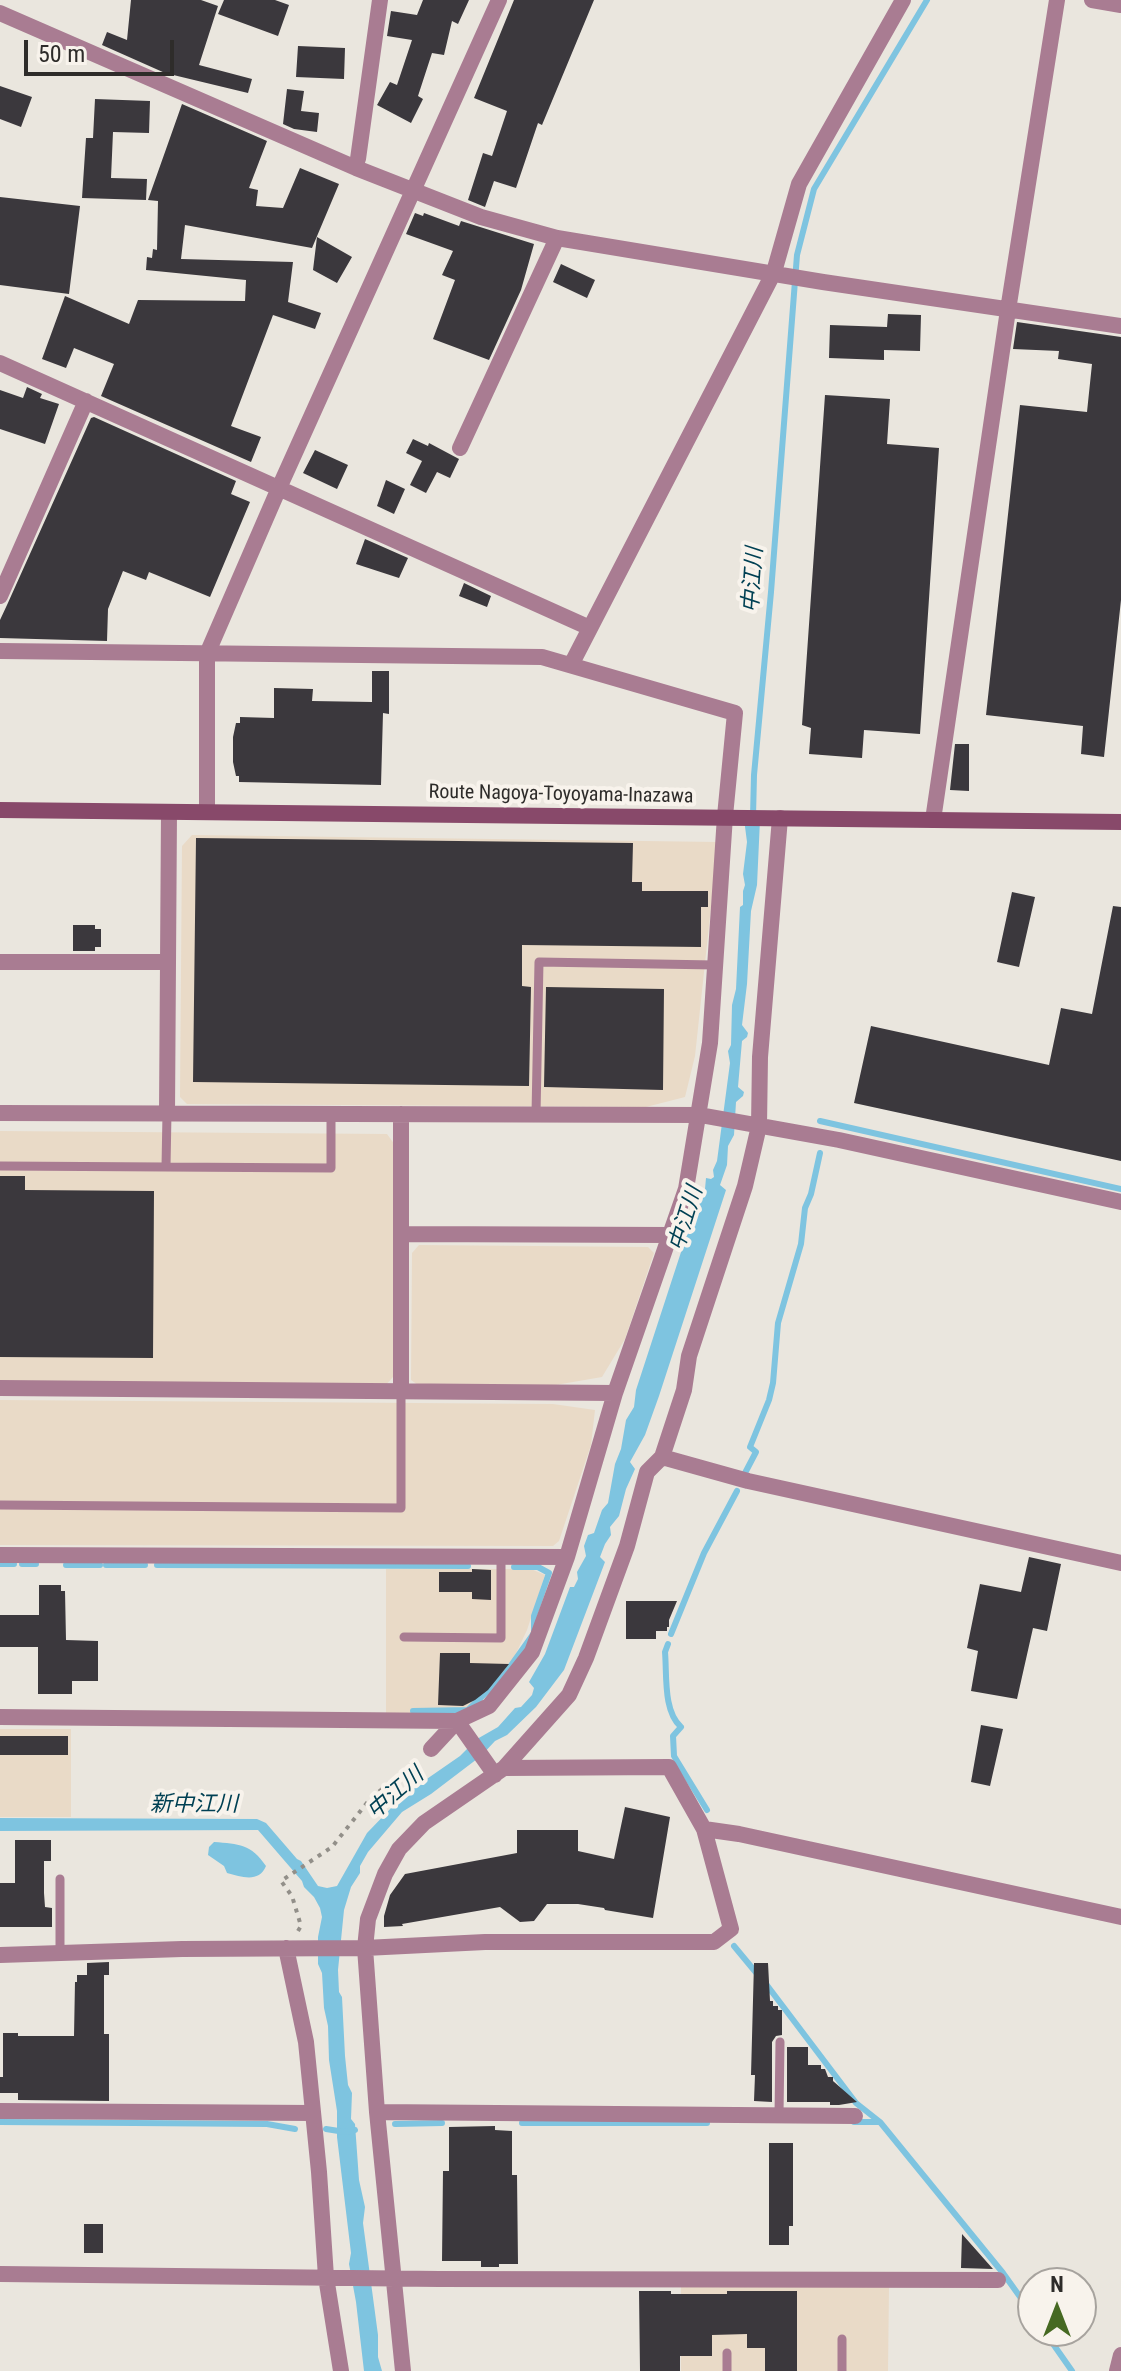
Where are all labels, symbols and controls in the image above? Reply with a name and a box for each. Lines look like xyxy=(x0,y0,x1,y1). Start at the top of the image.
scale bar xyxy=(28,24,178,74)
text: 50 m xyxy=(38,40,85,68)
water label: 中江川 xyxy=(739,546,769,614)
street label: Route Nagoya-Toyoyama-Inazawa xyxy=(428,781,694,809)
water label: 中江川 xyxy=(665,1184,709,1254)
water label: 中江川 xyxy=(362,1762,430,1826)
water label: 新中江川 xyxy=(150,1792,238,1818)
north arrow xyxy=(1017,2267,1097,2347)
text: N xyxy=(1050,2272,1064,2297)

